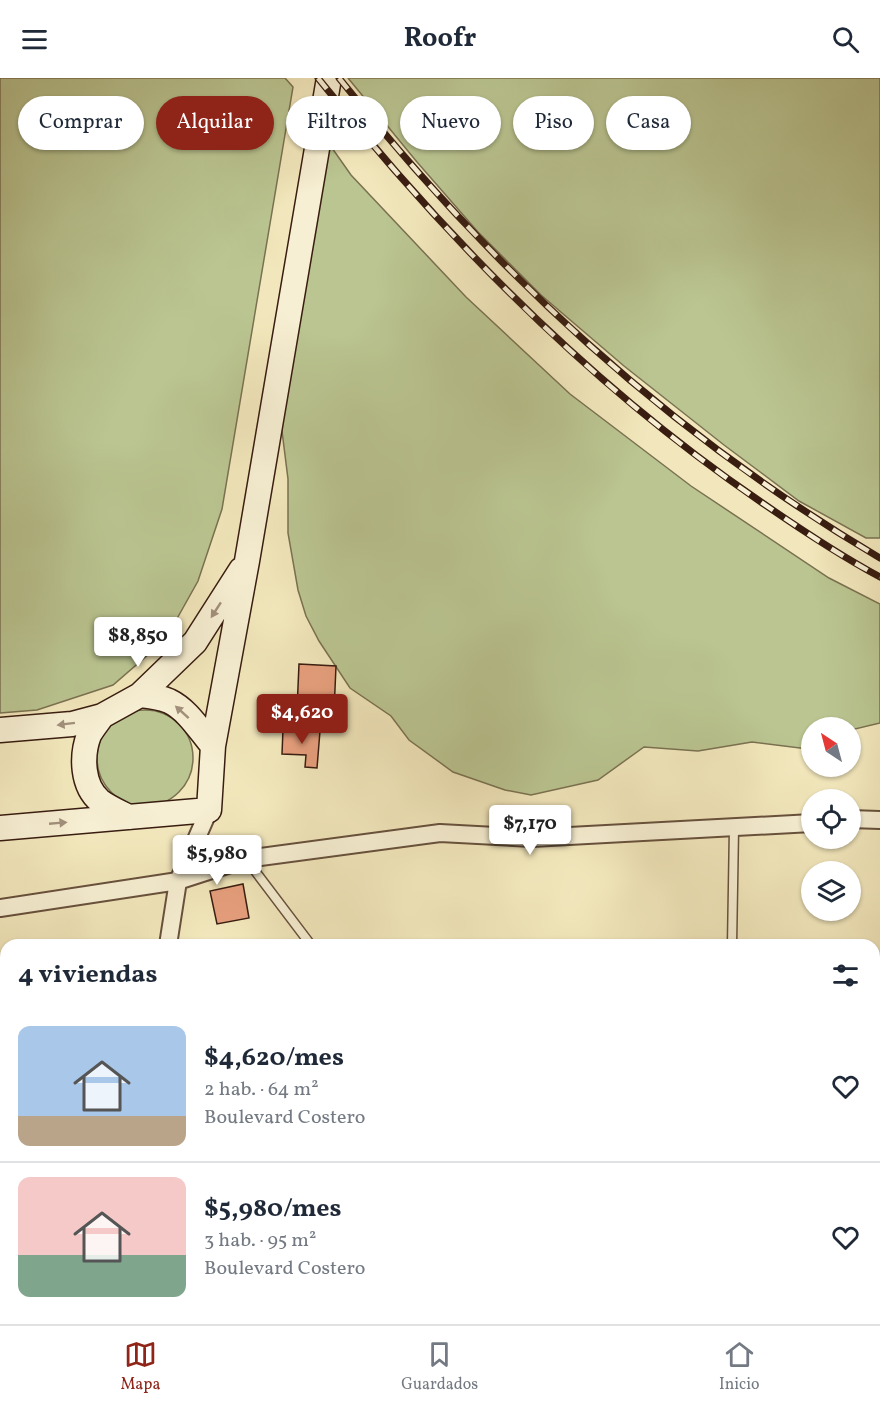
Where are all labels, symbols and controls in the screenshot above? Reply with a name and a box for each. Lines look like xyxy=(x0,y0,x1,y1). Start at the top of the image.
text: Roofr xyxy=(404,20,476,58)
icon: menu xyxy=(18,23,51,56)
icon: search xyxy=(829,23,862,56)
chip: Comprar xyxy=(18,96,144,150)
chip: Alquilar xyxy=(156,96,274,150)
chip: Filtros xyxy=(286,96,388,150)
chip: Nuevo xyxy=(400,96,501,150)
chip: Piso xyxy=(513,96,594,150)
chip: Casa xyxy=(606,96,691,150)
one-way arrow xyxy=(210,602,221,618)
pin: $8,850 xyxy=(89,617,187,668)
text: $8,850 xyxy=(108,622,168,650)
pin: $4,620 xyxy=(253,694,351,745)
text: $4,620 xyxy=(271,699,333,727)
one-way arrow xyxy=(175,705,190,719)
north arrow xyxy=(801,717,861,777)
map controls xyxy=(801,717,861,921)
one-way arrow xyxy=(56,720,75,729)
button: locate xyxy=(801,789,861,849)
pin: $7,170 xyxy=(481,805,579,856)
text: $7,170 xyxy=(503,810,557,838)
one-way arrow xyxy=(49,818,68,828)
pin: $5,980 xyxy=(168,835,266,886)
text: $5,980 xyxy=(187,840,247,868)
button: layers xyxy=(801,861,861,921)
text: 4 viviendas xyxy=(18,957,158,993)
icon: filters xyxy=(829,959,862,992)
text: $4,620/mes xyxy=(204,1040,344,1076)
icon: home xyxy=(66,1050,138,1122)
icon: heart xyxy=(829,1070,862,1103)
text: 2 hab. · 64 m² xyxy=(204,1076,319,1104)
text: Boulevard Costero xyxy=(204,1104,365,1132)
text: $5,980/mes xyxy=(204,1191,342,1227)
icon: home xyxy=(66,1201,138,1273)
icon: heart xyxy=(829,1221,862,1254)
text: 3 hab. · 95 m² xyxy=(204,1227,316,1255)
text: Boulevard Costero xyxy=(204,1255,365,1283)
tab: Mapa xyxy=(120,1338,160,1396)
tab: Guardados xyxy=(401,1338,478,1396)
tab: Inicio xyxy=(719,1338,760,1396)

